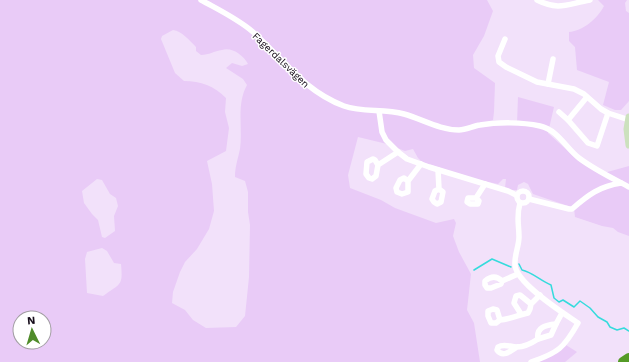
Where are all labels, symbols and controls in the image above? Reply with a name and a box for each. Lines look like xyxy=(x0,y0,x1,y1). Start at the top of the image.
street label: Fagerdalsvägen xyxy=(250,30,312,90)
north arrow xyxy=(12,310,52,350)
text: N xyxy=(27,314,36,327)

